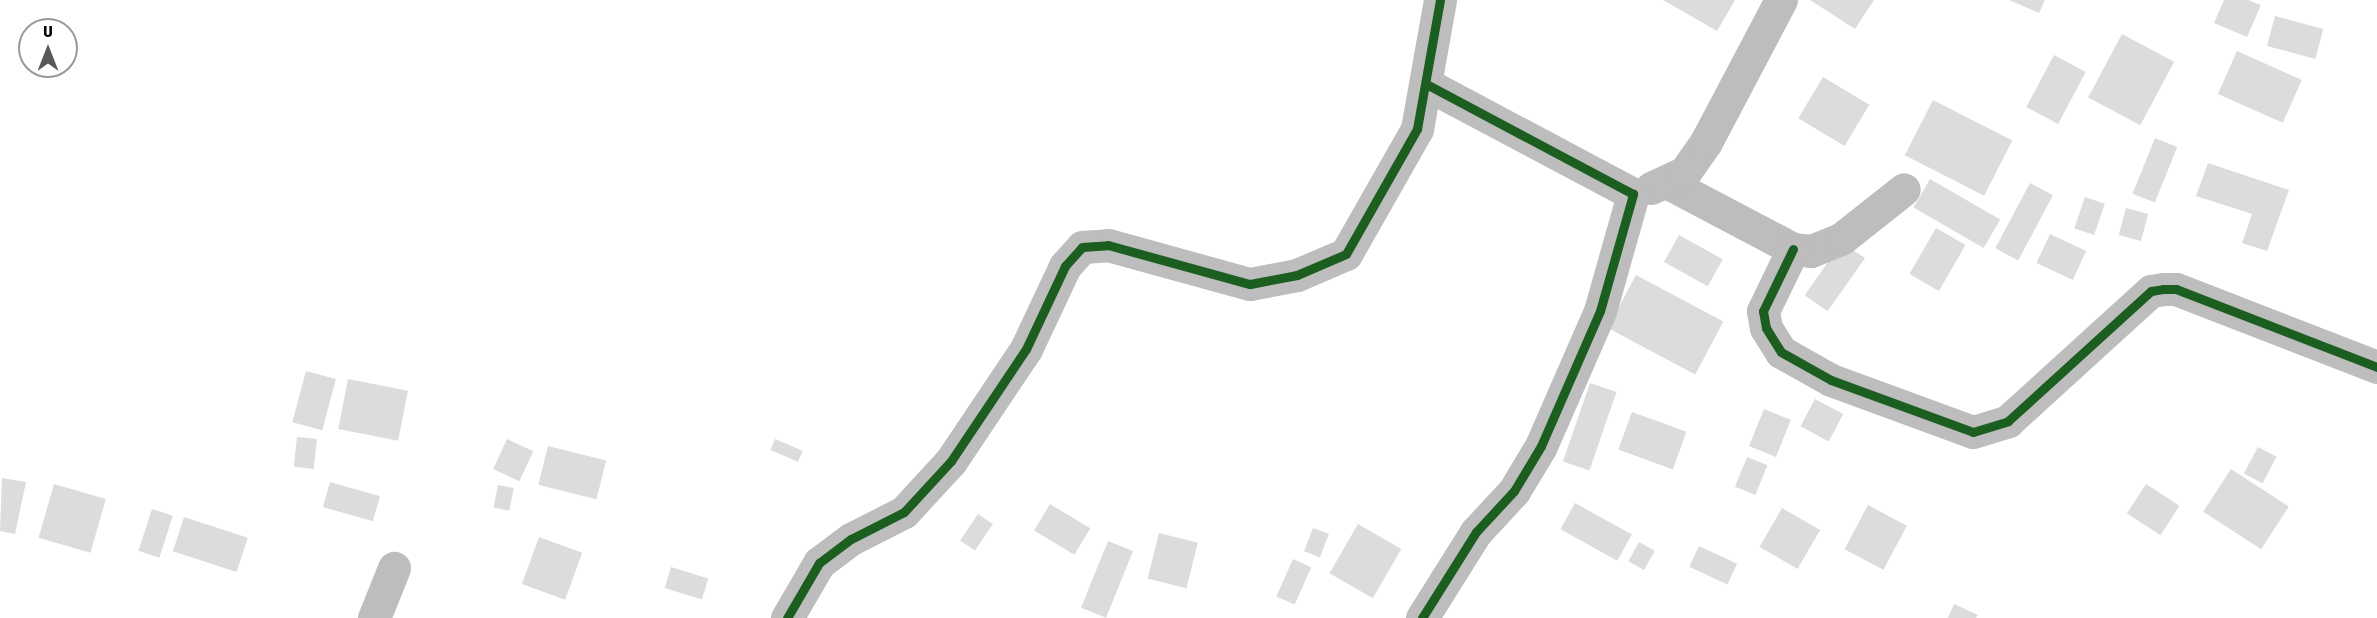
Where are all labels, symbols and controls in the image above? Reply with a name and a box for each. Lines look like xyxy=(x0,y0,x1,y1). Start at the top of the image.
north arrow xyxy=(18,18,78,78)
text: U xyxy=(43,22,53,41)

